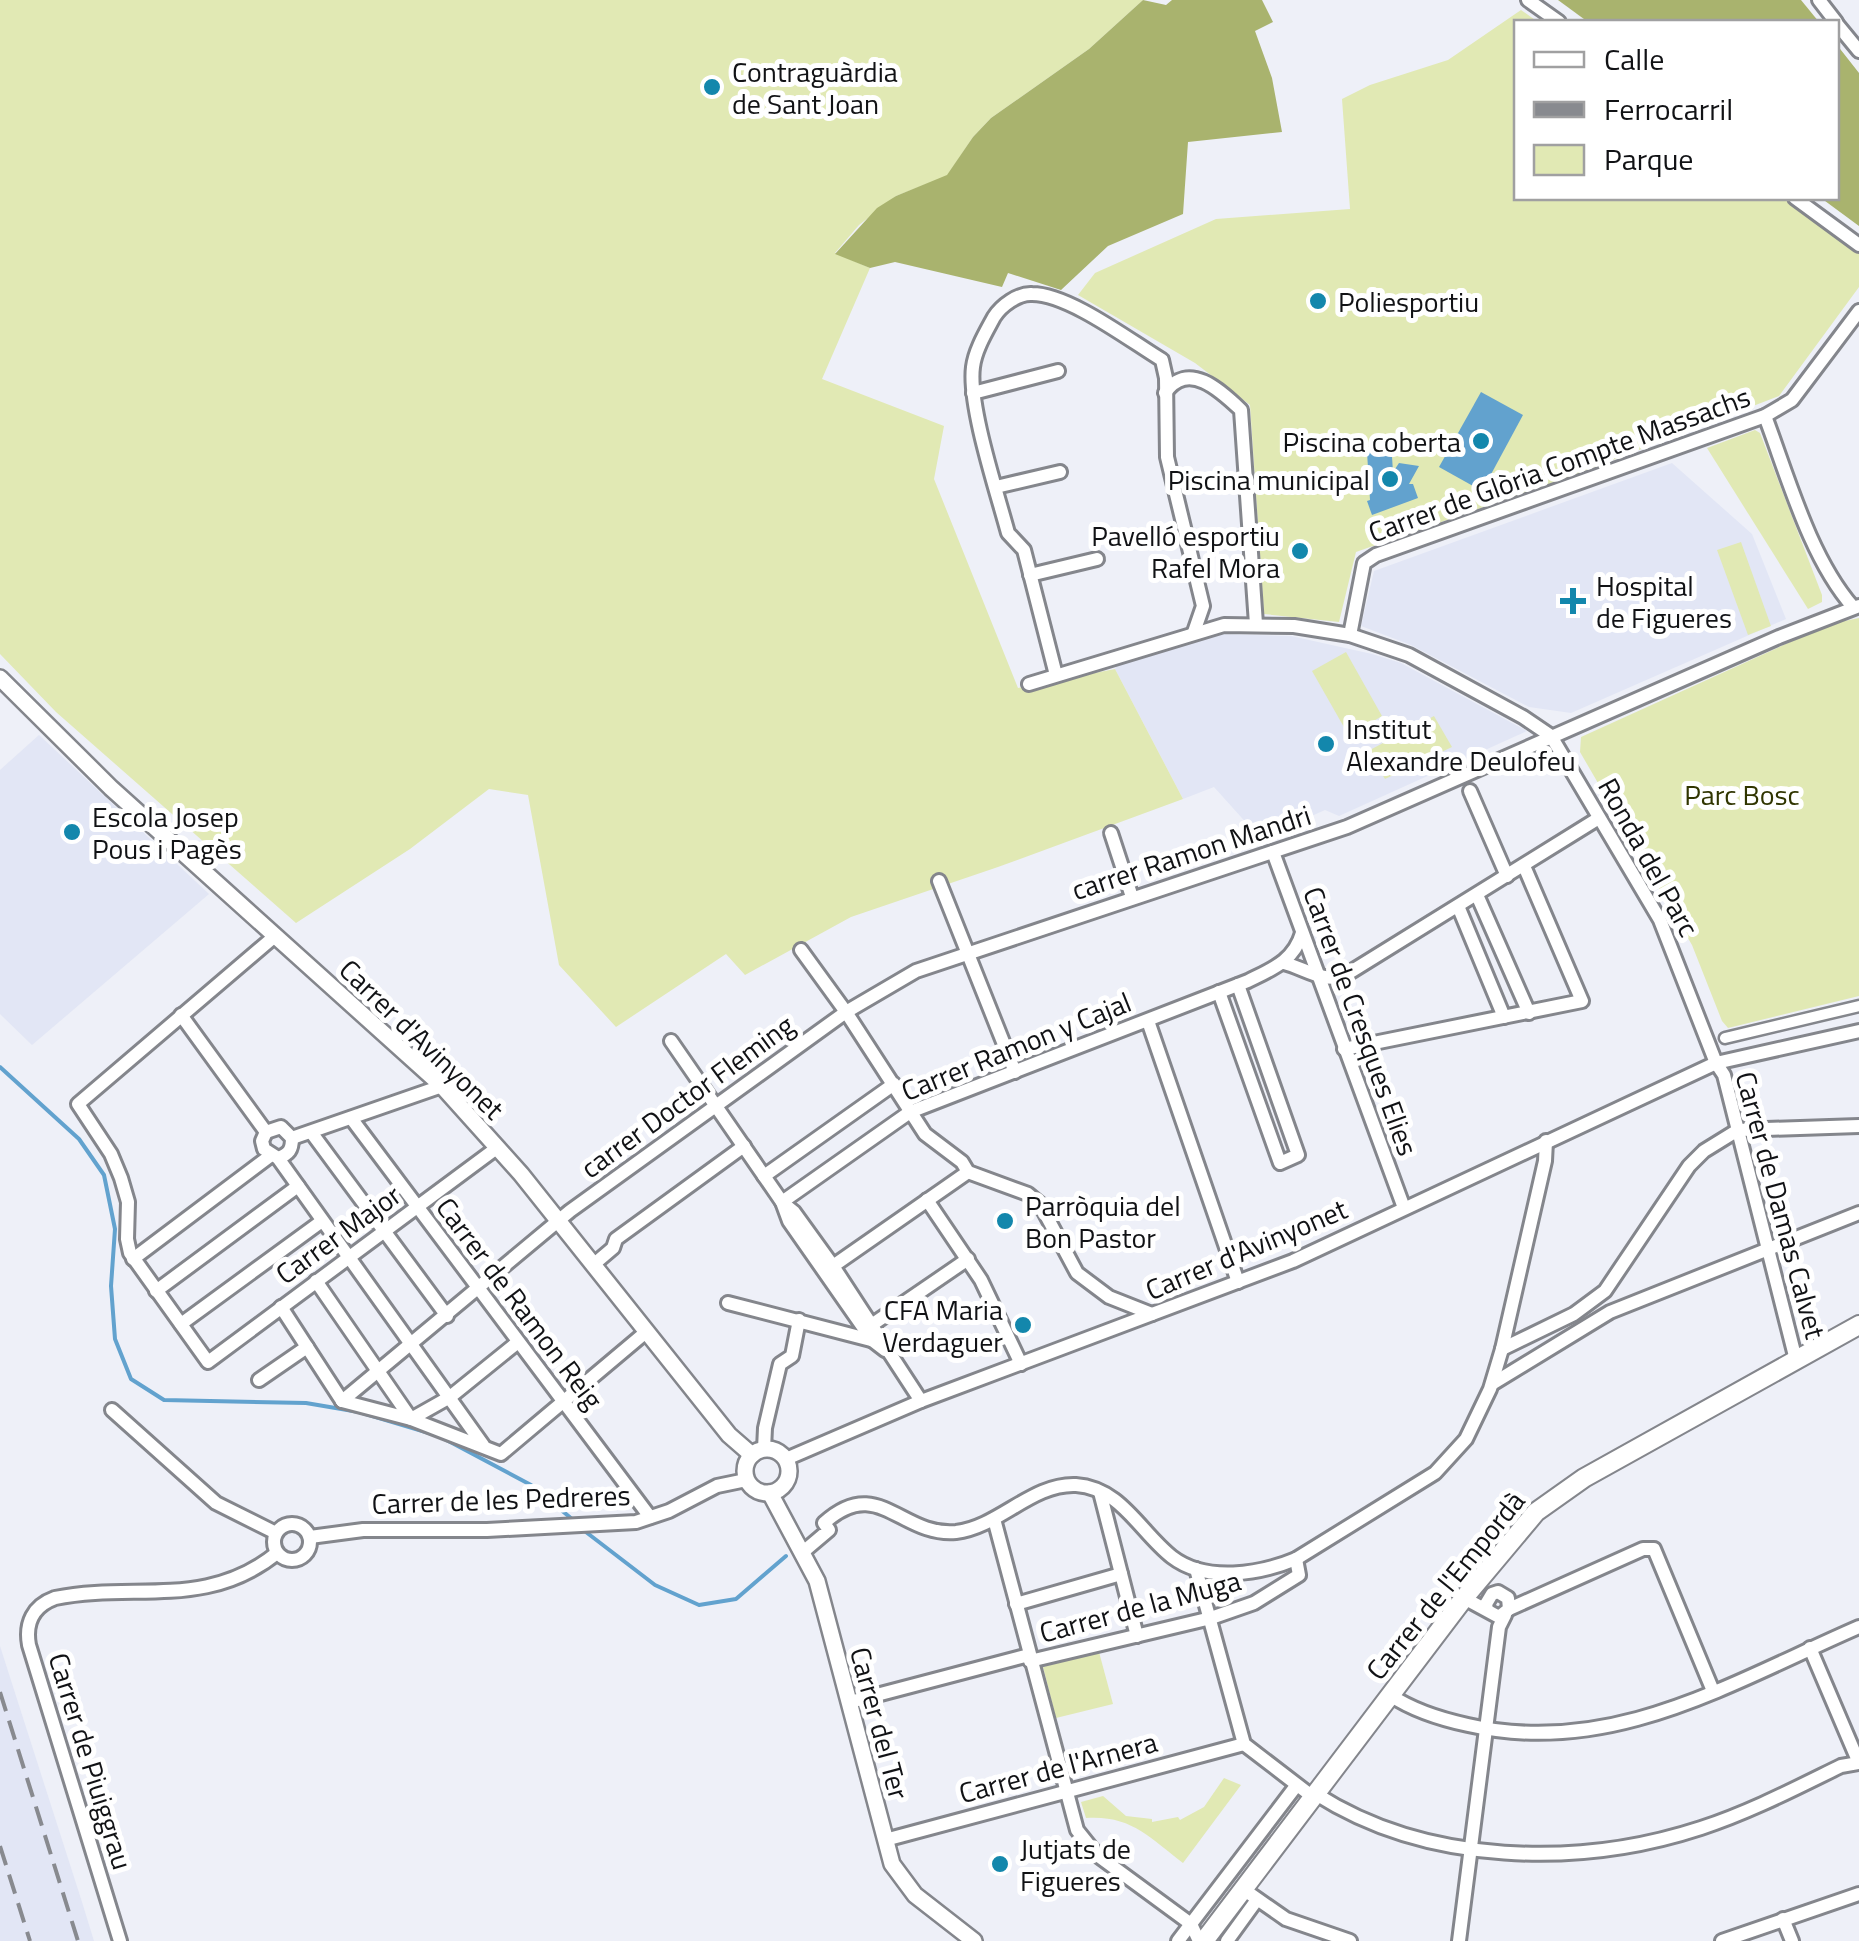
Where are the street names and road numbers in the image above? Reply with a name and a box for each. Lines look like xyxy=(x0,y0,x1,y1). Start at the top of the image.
street label: Carrer de Glòria Compte Massachs xyxy=(1362,375,1756,553)
street label: Ronda del Parc xyxy=(1588,770,1710,944)
street label: carrer Ramon Mandri xyxy=(1066,793,1316,911)
street label: Carrer de Cresques Elies xyxy=(1292,881,1430,1161)
street label: Carrer d'Avinyonet xyxy=(330,949,515,1129)
street label: Carrer Ramon y Cajal xyxy=(895,980,1137,1112)
street label: carrer Doctor Fleming xyxy=(571,1004,803,1188)
street label: Carrer de Damas Calvet xyxy=(1725,1067,1837,1344)
street label: Carrer Major xyxy=(266,1173,410,1294)
street label: Carrer d'Avinyonet xyxy=(1138,1187,1354,1311)
street label: Carrer de Ramon Reig xyxy=(426,1188,614,1418)
street label: Carrer de les Pedreres xyxy=(371,1473,631,1525)
street label: Carrer de l'Empordà xyxy=(1355,1481,1535,1689)
street label: Carrer de la Muga xyxy=(1034,1558,1246,1654)
street label: Carrer del Ter xyxy=(839,1642,921,1804)
street label: Carrer de Piuiggrau xyxy=(38,1647,144,1875)
street label: Carrer de l'Arnera xyxy=(954,1720,1162,1814)

